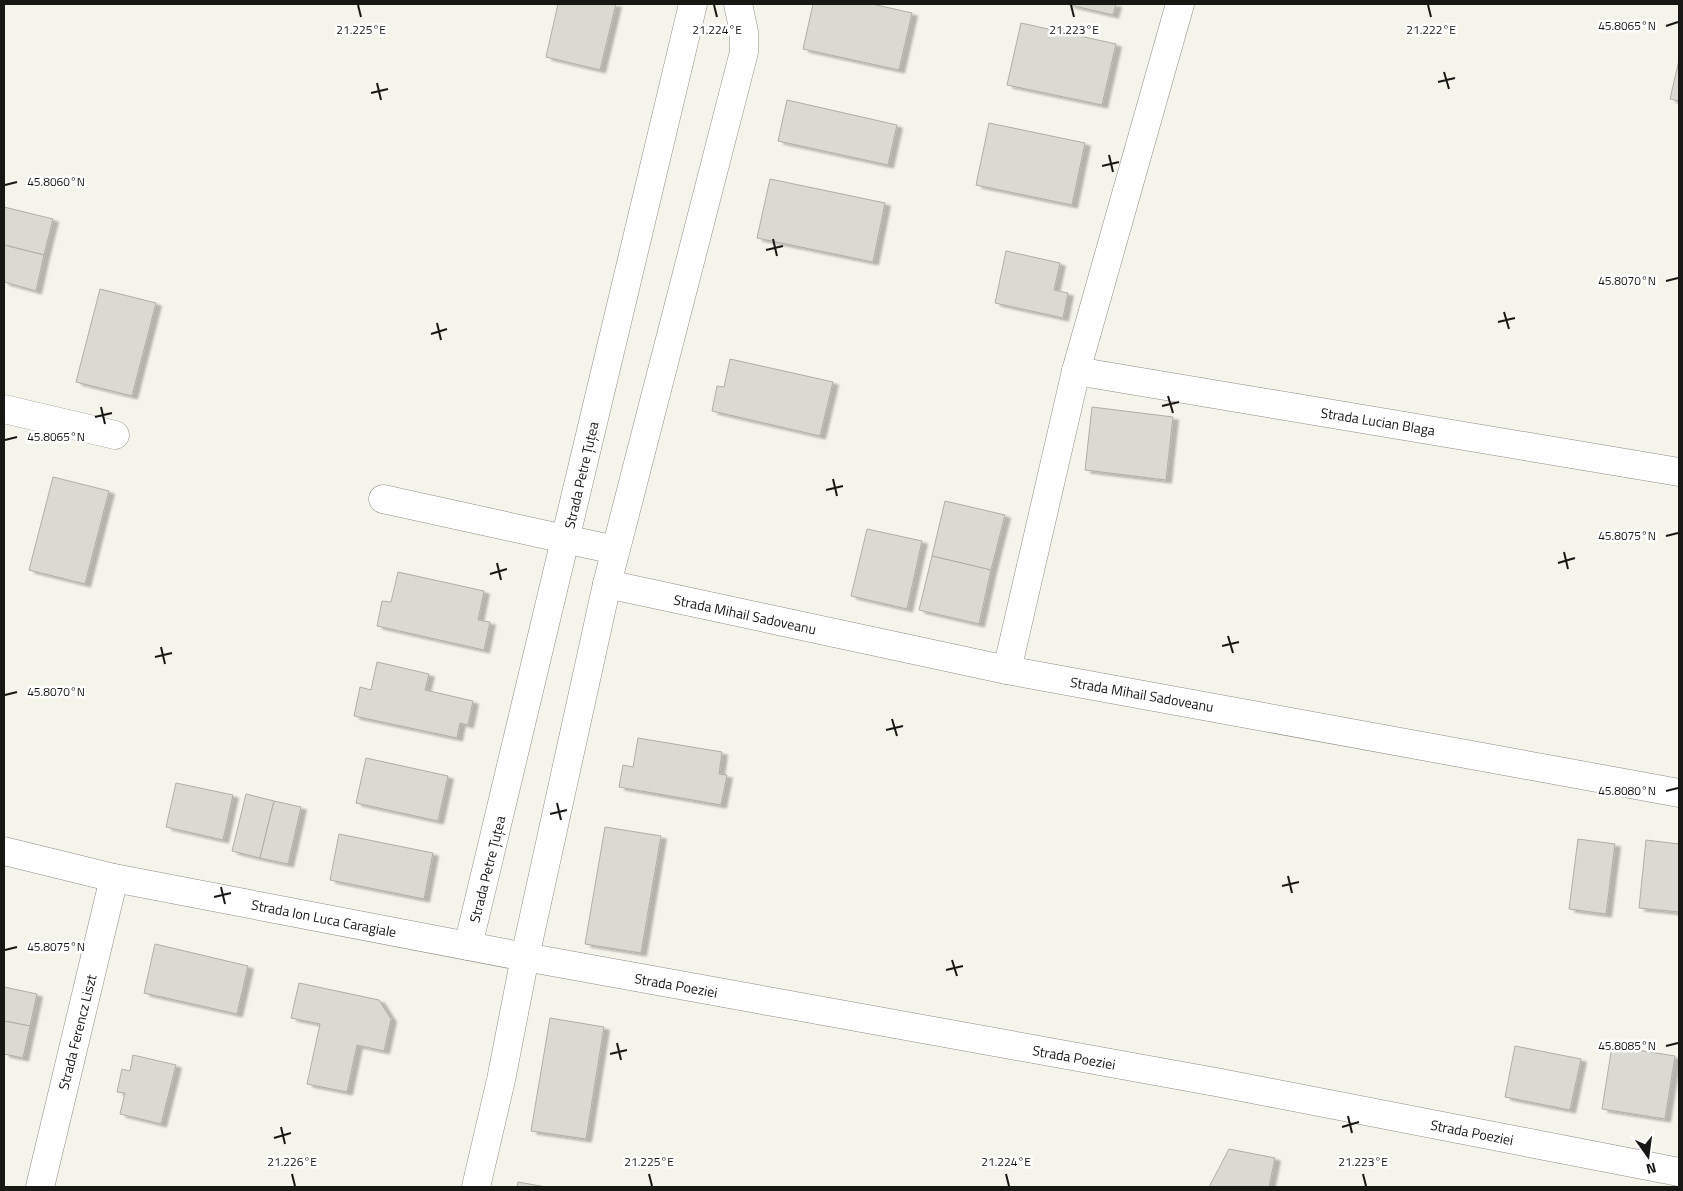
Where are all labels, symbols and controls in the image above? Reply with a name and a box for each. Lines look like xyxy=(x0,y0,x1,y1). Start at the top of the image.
text: 45.8065°N xyxy=(1598,16,1656,35)
text: 21.225°E xyxy=(336,20,386,39)
text: 21.224°E xyxy=(692,20,742,39)
text: 21.223°E xyxy=(1049,20,1099,39)
text: 21.222°E xyxy=(1406,20,1456,39)
text: 45.8060°N xyxy=(27,172,85,191)
text: 45.8070°N xyxy=(1598,271,1656,290)
street label: Strada Lucian Blaga xyxy=(1319,402,1437,440)
street label: Strada Petre Țuțea xyxy=(558,419,604,531)
text: 45.8065°N xyxy=(27,427,85,446)
text: 45.8075°N xyxy=(1598,526,1656,545)
street label: Strada Mihail Sadoveanu xyxy=(672,589,818,639)
street label: Strada Mihail Sadoveanu xyxy=(1069,671,1215,717)
text: 45.8070°N xyxy=(27,682,85,701)
text: 45.8080°N xyxy=(1598,781,1656,800)
street label: Strada Petre Țuțea xyxy=(464,813,510,925)
street label: Strada Ion Luca Caragiale xyxy=(250,894,398,942)
text: 45.8075°N xyxy=(27,937,85,956)
street label: Strada Poeziei xyxy=(633,967,719,1003)
street label: Strada Ferencz Liszt xyxy=(52,972,102,1092)
text: 45.8085°N xyxy=(1598,1036,1656,1055)
street label: Strada Poeziei xyxy=(1031,1039,1117,1075)
street label: Strada Poeziei xyxy=(1429,1114,1515,1150)
north arrow xyxy=(1623,1131,1673,1181)
text: 21.226°E xyxy=(267,1152,317,1171)
text: 21.225°E xyxy=(624,1152,674,1171)
text: 21.224°E xyxy=(981,1152,1031,1171)
text: 21.223°E xyxy=(1338,1152,1388,1171)
text: N xyxy=(1644,1158,1659,1180)

